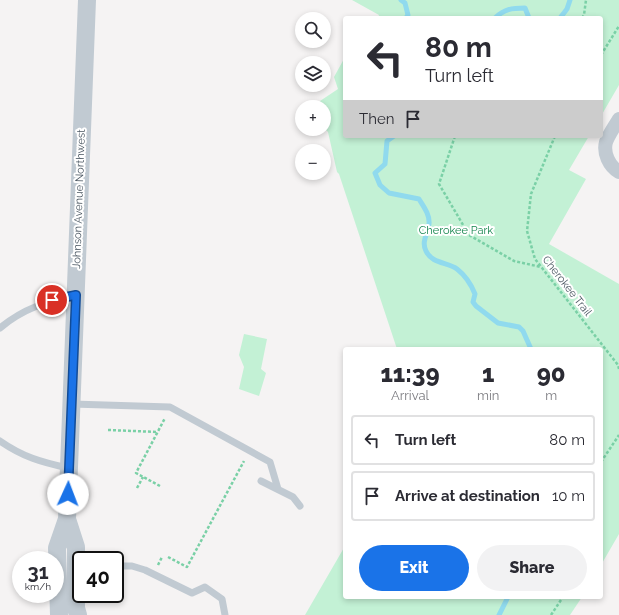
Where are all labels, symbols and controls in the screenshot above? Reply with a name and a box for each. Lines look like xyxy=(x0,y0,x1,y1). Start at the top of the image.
map controls xyxy=(295,12,331,180)
button: search xyxy=(295,12,331,48)
text: 80 m xyxy=(425,31,492,64)
icon: left xyxy=(359,32,411,84)
button: layers xyxy=(295,56,331,92)
text: Turn left xyxy=(425,65,494,86)
button: + xyxy=(295,100,331,136)
icon: arrive xyxy=(402,108,424,130)
text: Then xyxy=(359,110,394,128)
street label: Johnson Avenue Northwest xyxy=(70,129,88,269)
button: − xyxy=(295,144,331,180)
park label: Cherokee Park xyxy=(419,224,493,237)
street label: Cherokee Trail xyxy=(540,253,594,319)
pin xyxy=(35,283,69,317)
icon: arrive xyxy=(41,289,63,311)
text: 11:39 xyxy=(380,359,440,388)
text: 1 xyxy=(482,359,494,388)
text: 90 xyxy=(537,359,566,388)
text: Arrival xyxy=(391,388,429,403)
text: min xyxy=(477,388,499,403)
text: m xyxy=(545,388,557,403)
icon: left xyxy=(361,429,383,451)
text: Turn left xyxy=(395,431,456,449)
text: 80 m xyxy=(549,431,585,449)
position arrow xyxy=(47,473,89,515)
icon: arrive xyxy=(361,485,383,507)
text: Arrive at destination xyxy=(395,487,540,505)
text: 10 m xyxy=(552,487,585,505)
button: Exit xyxy=(359,545,469,591)
button: Share xyxy=(477,545,587,591)
speed limit sign: 40 xyxy=(72,551,124,603)
text: 31 xyxy=(27,560,49,584)
text: km/h xyxy=(25,581,51,592)

